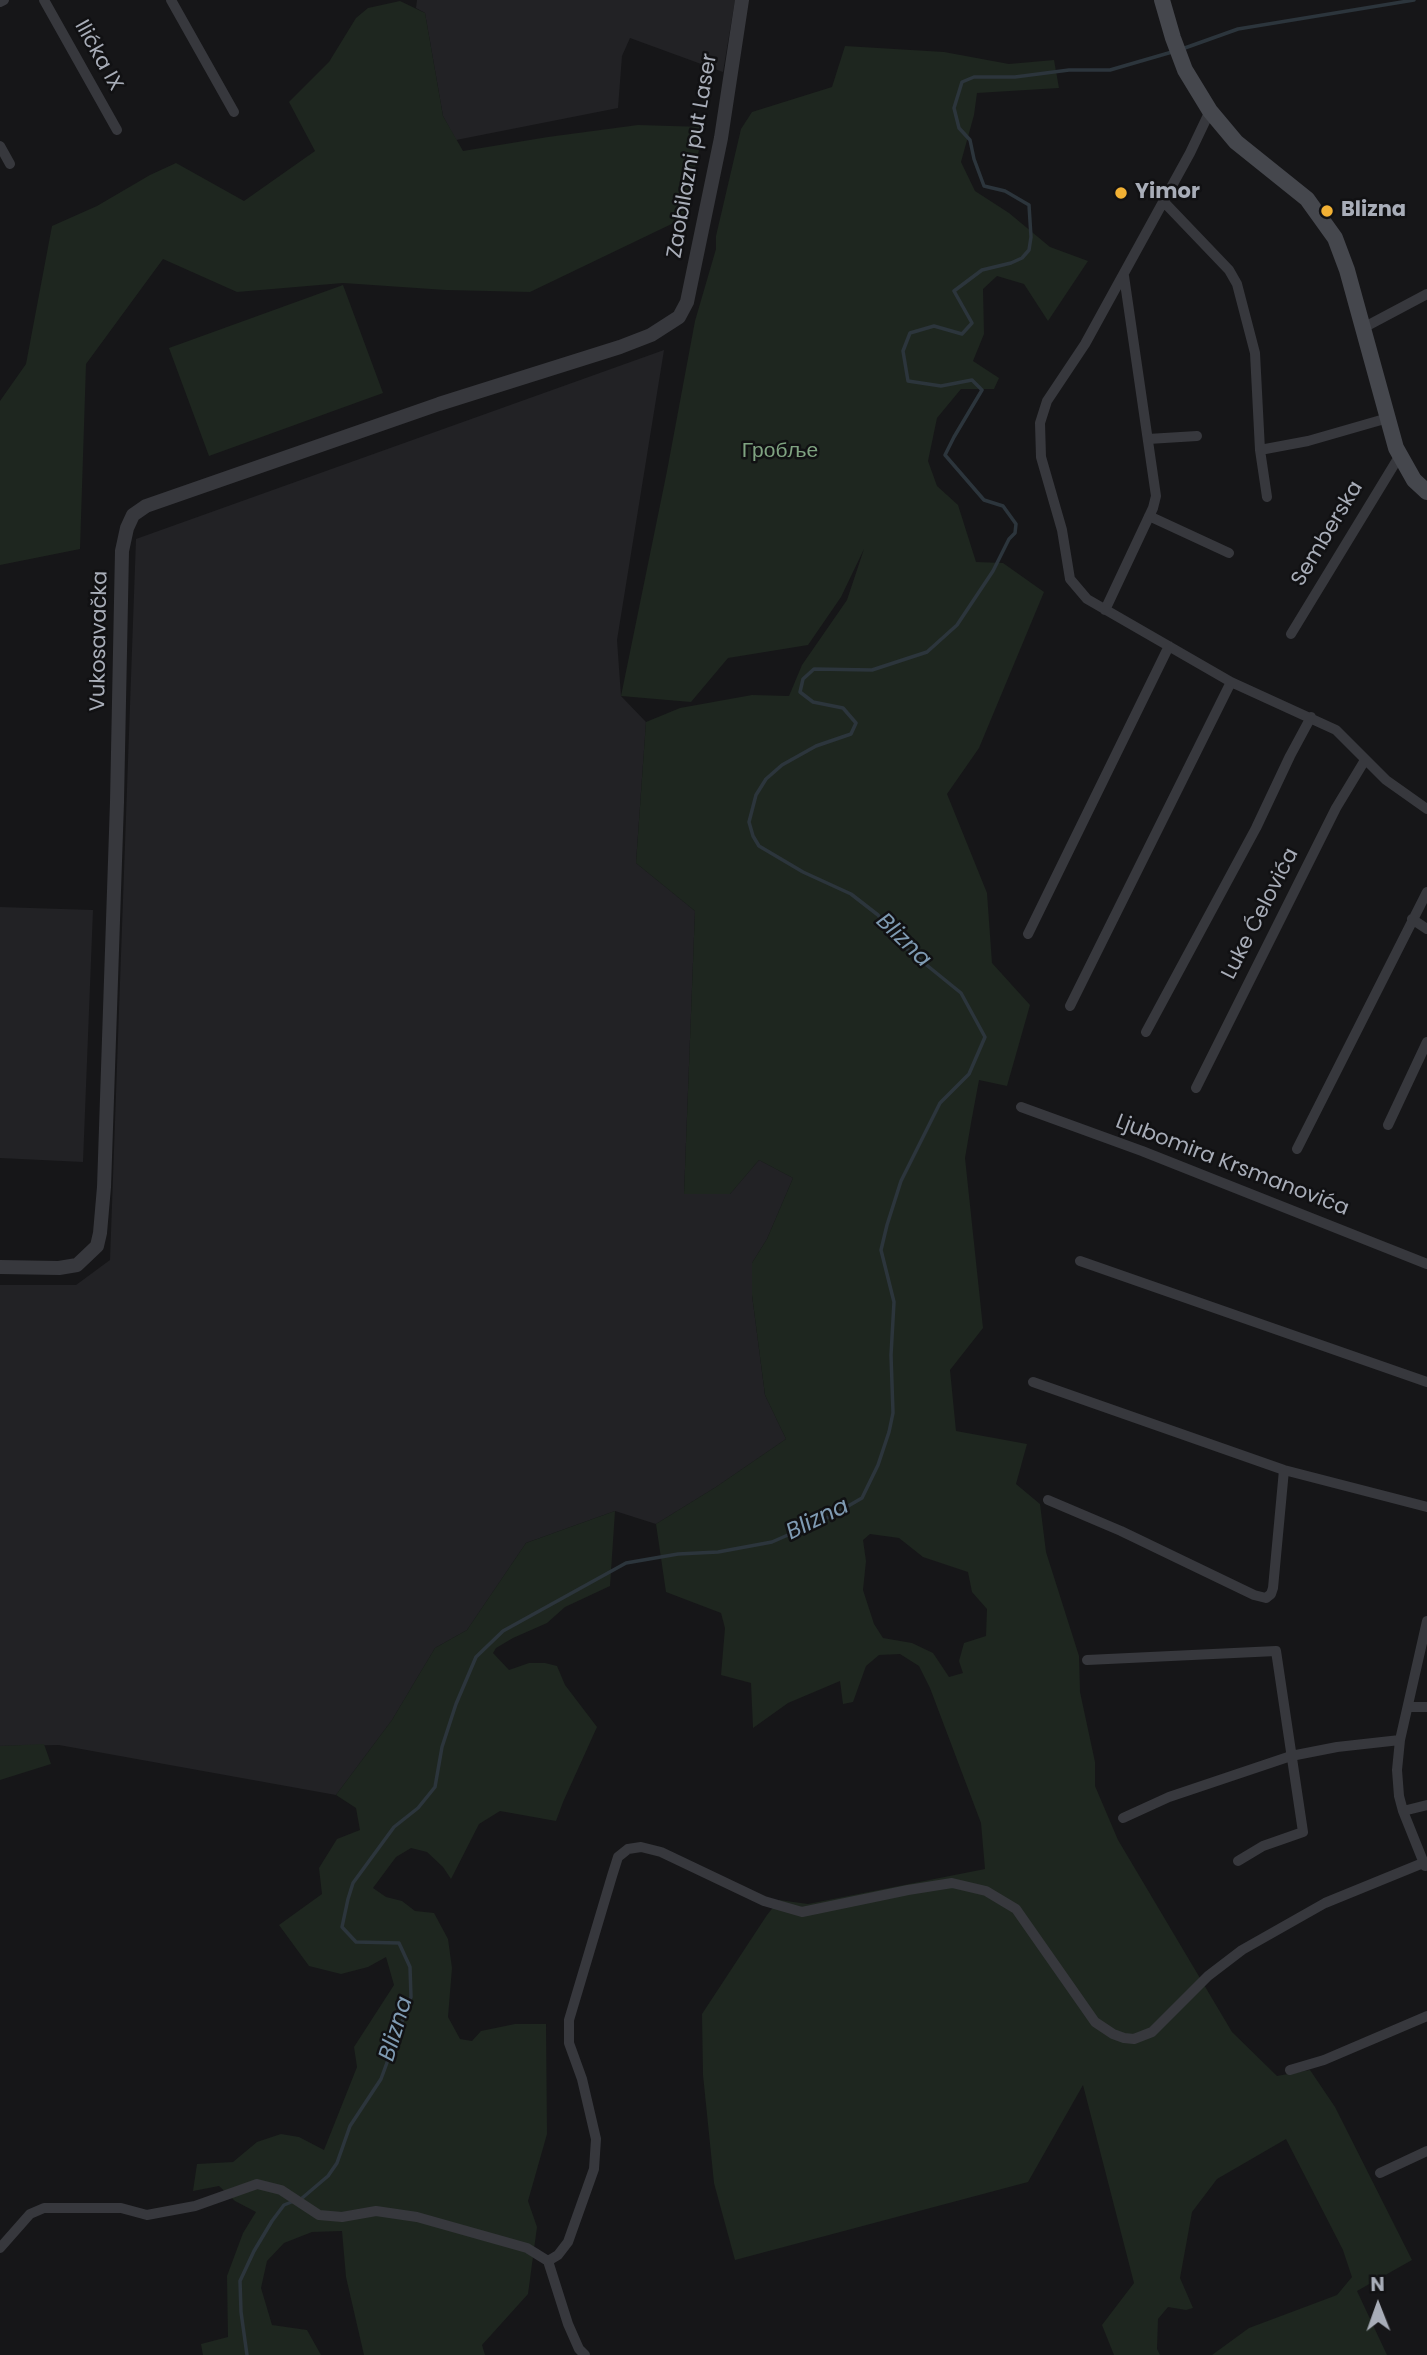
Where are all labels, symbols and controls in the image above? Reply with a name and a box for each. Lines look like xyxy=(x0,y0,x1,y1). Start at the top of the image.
street label: Ilićka IX xyxy=(68,16,128,96)
street label: Zaobilazni put Laser xyxy=(663,52,723,260)
place label: Yimor xyxy=(1135,180,1200,206)
marker: Yimor xyxy=(1113,185,1129,201)
place label: Blizna xyxy=(1341,198,1406,224)
marker: Blizna xyxy=(1319,203,1335,219)
park label: Гробље xyxy=(742,439,818,465)
street label: Semberska xyxy=(1287,477,1369,591)
street label: Vukosavačka xyxy=(86,570,114,712)
street label: Luke Ćelovića xyxy=(1217,844,1305,984)
water label: Blizna xyxy=(870,908,936,974)
street label: Ljubomira Krsmanovića xyxy=(1112,1110,1352,1222)
water label: Blizna xyxy=(782,1493,854,1547)
water label: Blizna xyxy=(374,1993,420,2065)
north arrow xyxy=(1343,2271,1413,2341)
text: N xyxy=(1370,2271,1385,2298)

